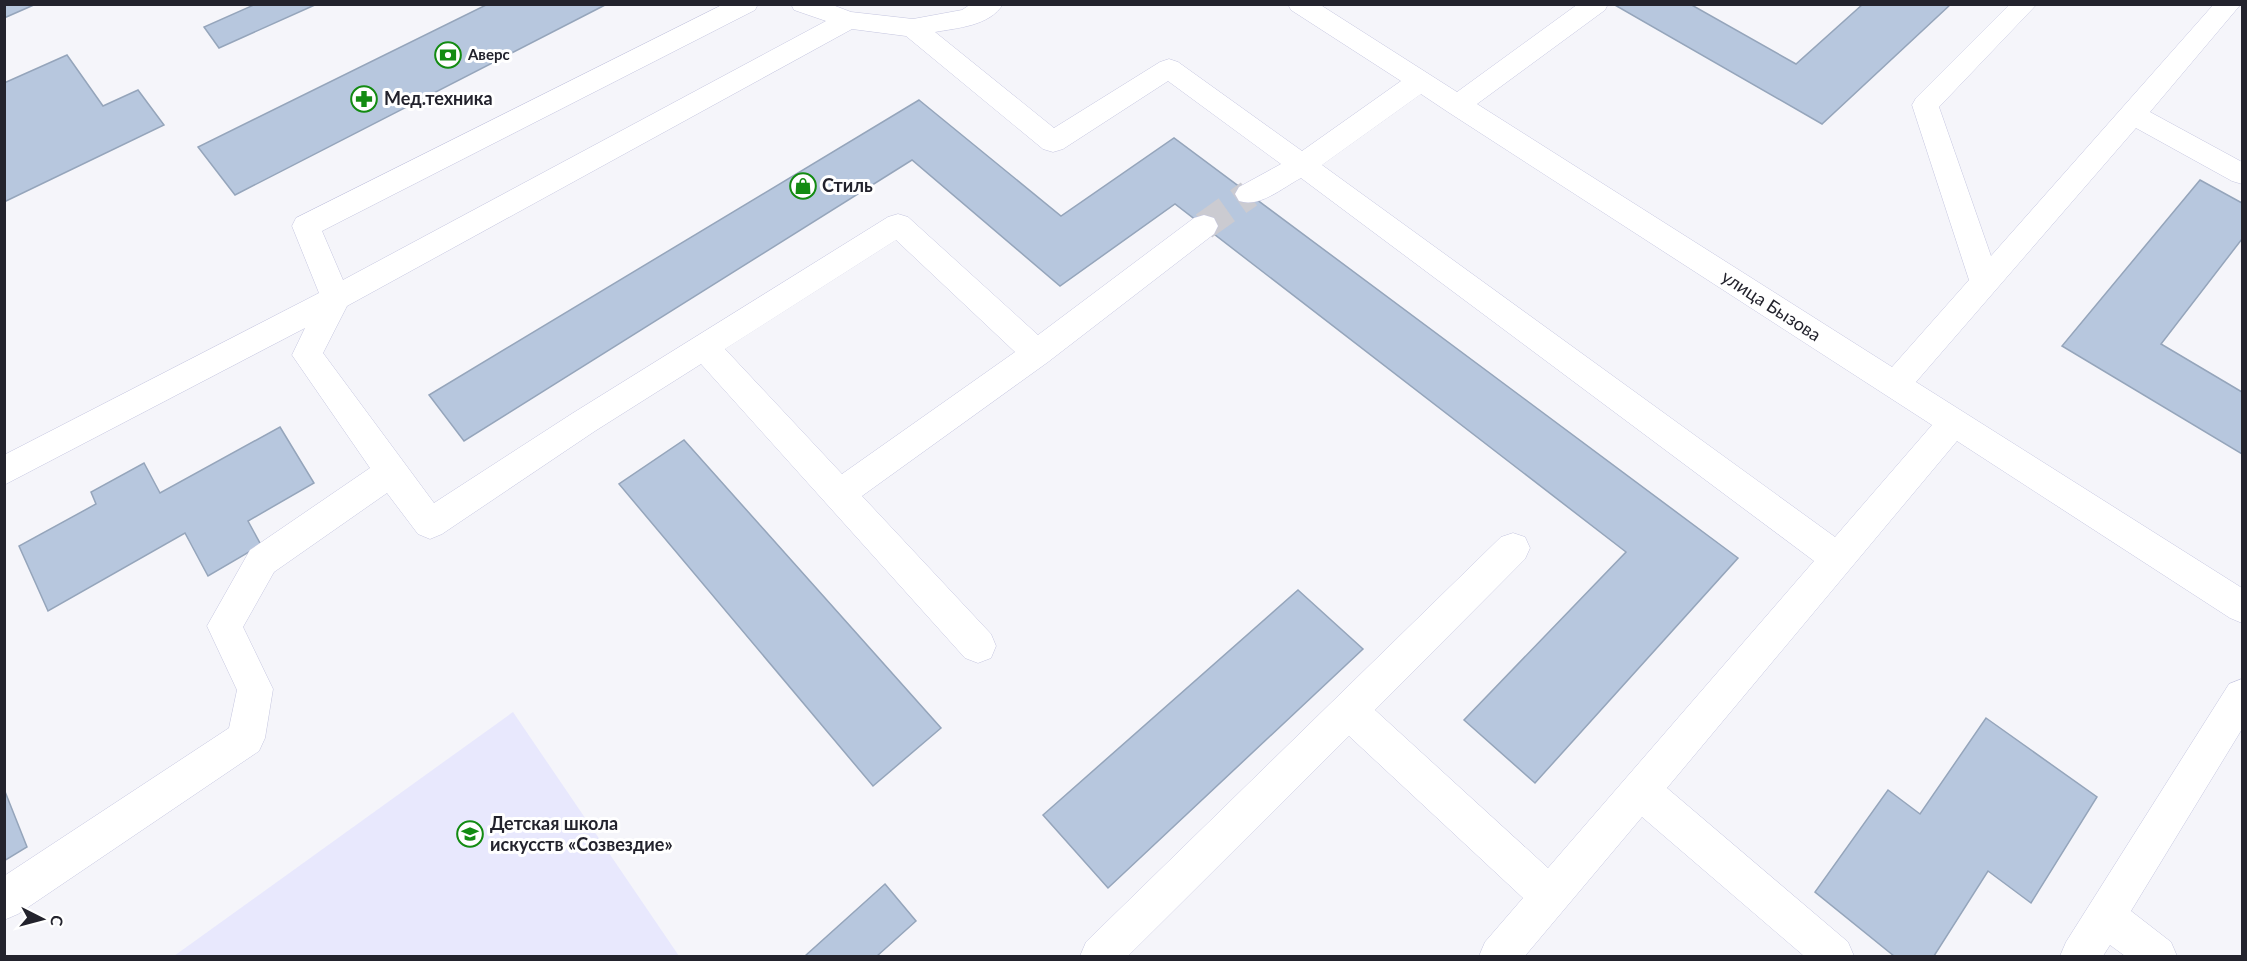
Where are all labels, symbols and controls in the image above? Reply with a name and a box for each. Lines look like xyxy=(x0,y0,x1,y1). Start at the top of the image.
bank icon: Аверс xyxy=(433,40,463,70)
place label: Аверс xyxy=(467,45,510,63)
pharmacy icon: Мед.техника xyxy=(349,84,379,114)
place label: Мед.техника xyxy=(384,87,493,109)
shop icon: Стиль xyxy=(788,171,818,201)
place label: Стиль xyxy=(822,174,873,196)
street label: улица Бызова xyxy=(1718,265,1825,345)
place label: Детская школа искусств «Созвездие» xyxy=(490,812,673,855)
school or university icon: Детская школа искусств «Созвездие» xyxy=(455,819,485,849)
north arrow xyxy=(12,889,72,949)
text: С xyxy=(47,914,67,927)

